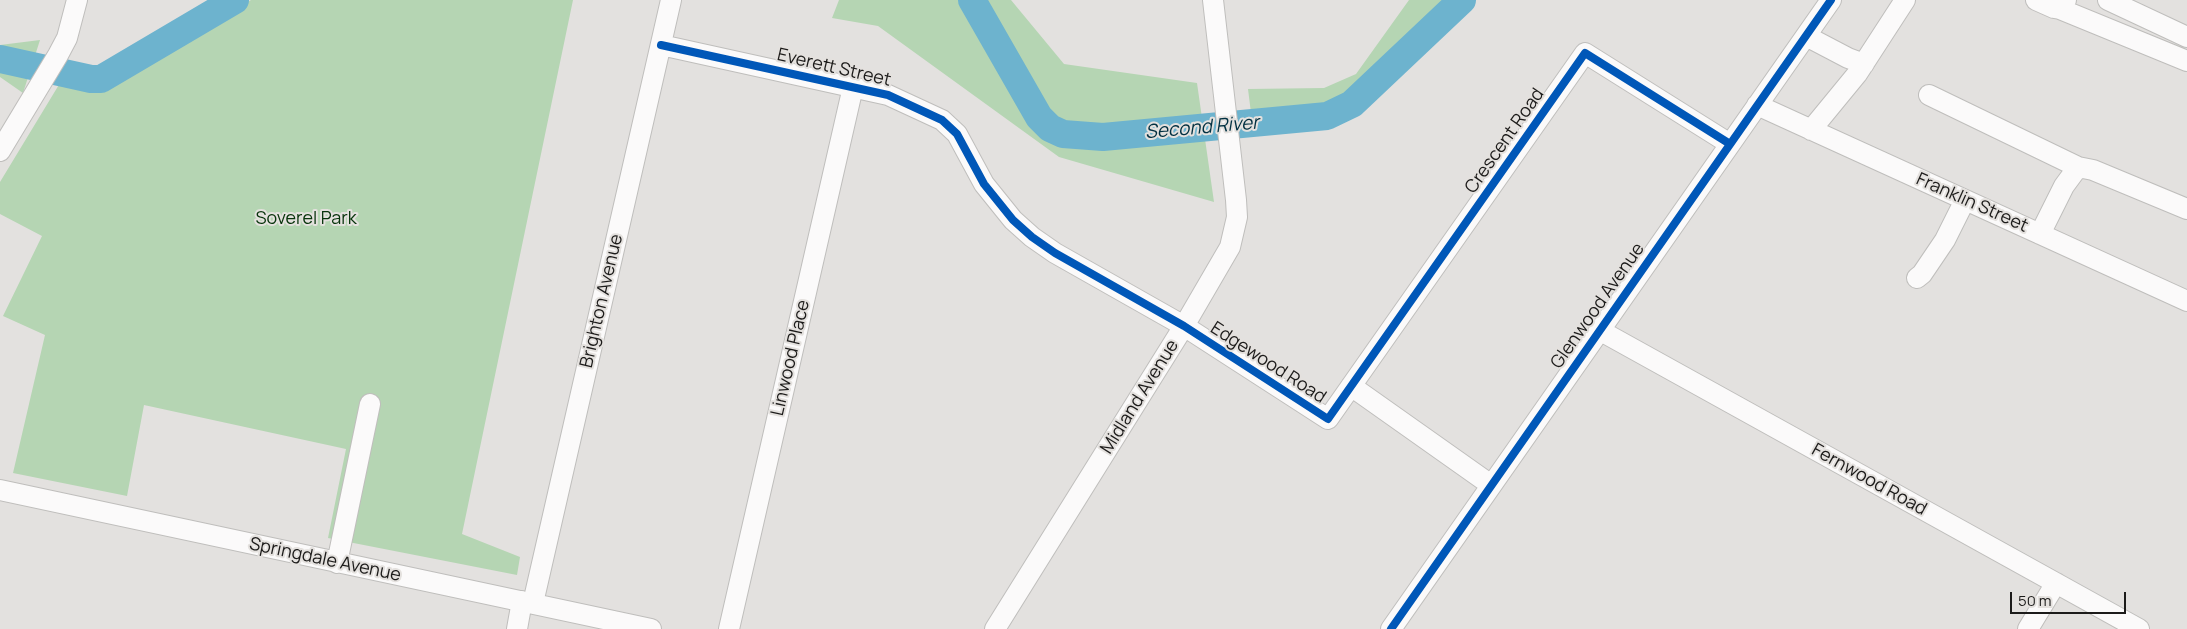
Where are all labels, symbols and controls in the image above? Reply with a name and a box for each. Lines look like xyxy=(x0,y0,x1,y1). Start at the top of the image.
street label: Everett Street xyxy=(775,44,893,92)
street label: Crescent Road xyxy=(1461,84,1549,198)
water label: Second River xyxy=(1144,112,1260,144)
street label: Franklin Street xyxy=(1913,169,2031,237)
park label: Soverel Park xyxy=(255,208,357,230)
street label: Brighton Avenue xyxy=(576,232,628,370)
street label: Glenwood Avenue xyxy=(1547,239,1649,373)
street label: Linwood Place xyxy=(767,298,815,418)
street label: Edgewood Road xyxy=(1206,318,1330,408)
street label: Midland Avenue xyxy=(1096,336,1184,458)
street label: Fernwood Road xyxy=(1808,439,1930,521)
street label: Springdale Avenue xyxy=(247,533,403,587)
scale bar xyxy=(2012,582,2128,614)
text: 50 m xyxy=(2018,590,2052,611)

